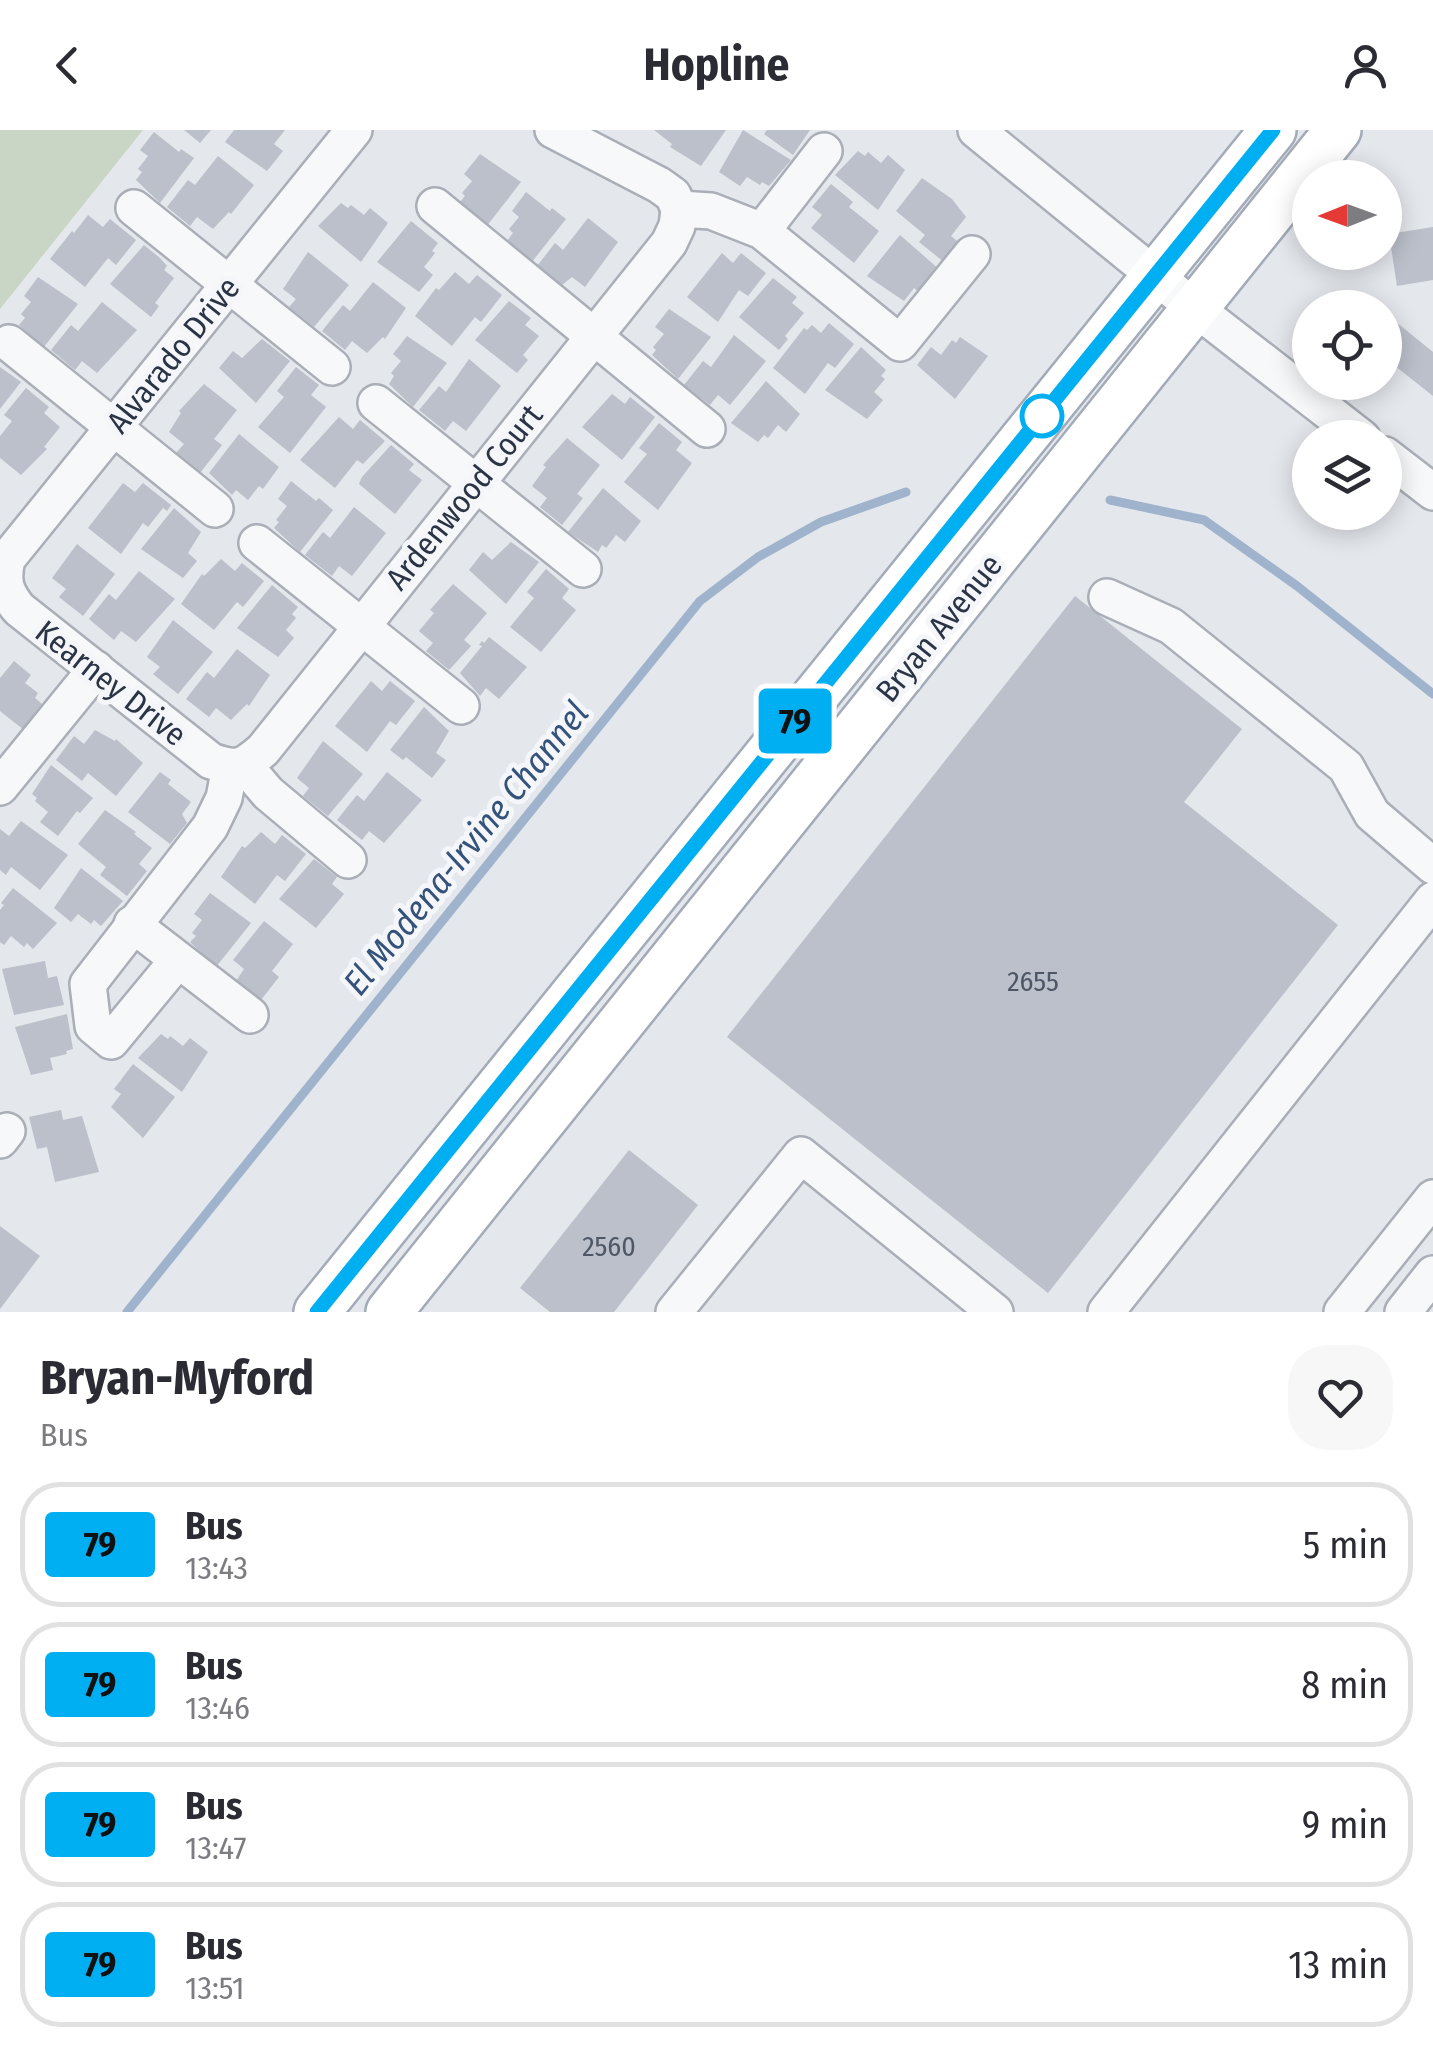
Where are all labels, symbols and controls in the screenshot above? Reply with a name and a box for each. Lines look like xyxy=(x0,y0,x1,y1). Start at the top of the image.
icon: back xyxy=(40,38,95,93)
text: Hopline xyxy=(644,38,789,92)
icon: person xyxy=(1338,38,1393,93)
north arrow xyxy=(1292,160,1402,270)
map controls xyxy=(1292,160,1402,530)
street label: Alvarado Drive xyxy=(99,269,247,441)
button: locate xyxy=(1292,290,1402,400)
unlabelled marker xyxy=(1021,395,1063,437)
street label: Ardenwood Court xyxy=(378,396,551,597)
button: layers xyxy=(1292,420,1402,530)
street label: Bryan Avenue xyxy=(868,547,1010,709)
street label: Kearney Drive xyxy=(28,612,194,754)
line badge: 79 xyxy=(750,688,840,754)
water label: El Modena-Irvine Channel xyxy=(335,693,597,1003)
text: 79 xyxy=(779,700,811,742)
house number: 2655 xyxy=(1007,965,1059,998)
house number: 2560 xyxy=(582,1230,636,1263)
button: heart xyxy=(1288,1345,1393,1450)
text: Bryan-Myford xyxy=(40,1349,314,1407)
text: Bus xyxy=(40,1416,88,1454)
text: Bus xyxy=(185,1503,243,1549)
text: 5 min xyxy=(1303,1522,1388,1568)
text: 79 xyxy=(84,1523,116,1565)
text: 13:43 xyxy=(185,1549,248,1587)
text: Bus xyxy=(185,1643,243,1689)
text: 8 min xyxy=(1301,1662,1388,1708)
text: 79 xyxy=(84,1663,116,1705)
text: 13:46 xyxy=(185,1689,250,1727)
text: Bus xyxy=(185,1783,243,1829)
text: 9 min xyxy=(1302,1802,1388,1848)
text: 79 xyxy=(84,1803,116,1845)
text: 13:47 xyxy=(185,1829,246,1867)
text: Bus xyxy=(185,1923,243,1969)
text: 13 min xyxy=(1288,1942,1388,1988)
text: 79 xyxy=(84,1943,116,1985)
text: 13:51 xyxy=(185,1969,244,2007)

